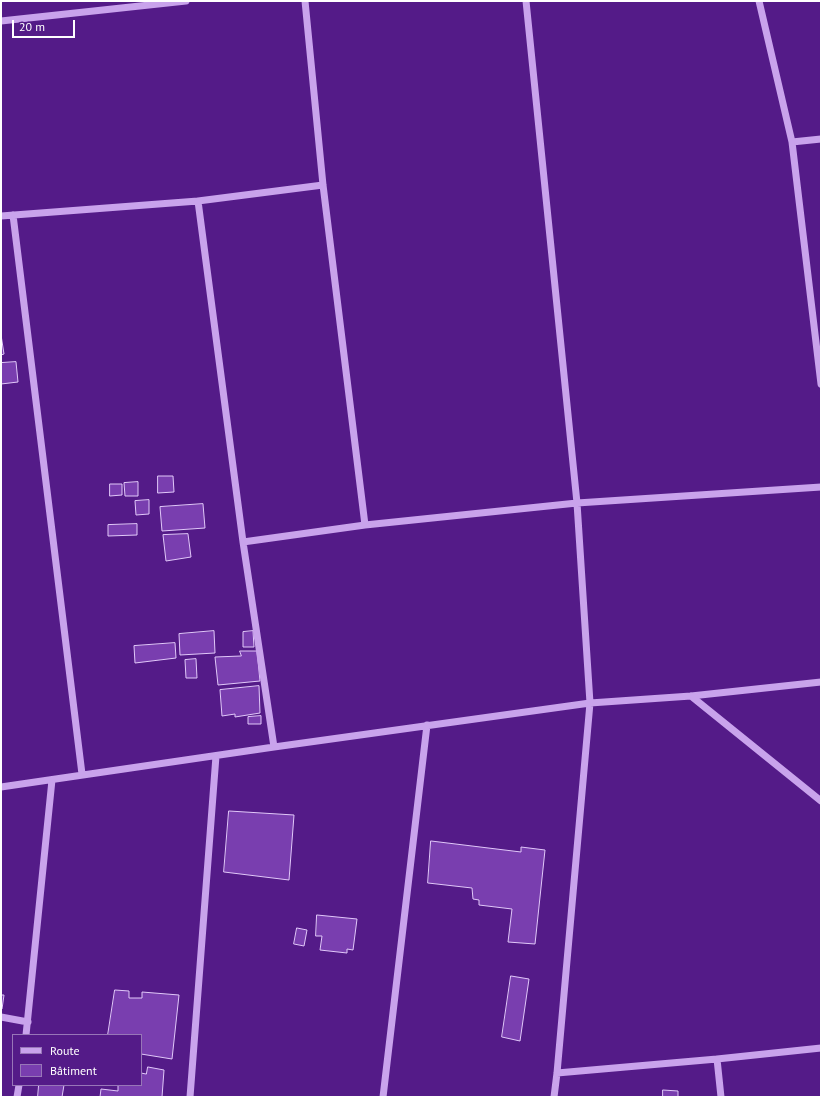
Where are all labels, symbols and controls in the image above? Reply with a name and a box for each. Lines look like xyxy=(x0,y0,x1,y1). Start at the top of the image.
scale bar xyxy=(14,12,77,38)
text: 20 m xyxy=(19,19,45,34)
legend xyxy=(12,1034,142,1086)
text: Route xyxy=(50,1043,80,1058)
text: Bâtiment xyxy=(50,1063,97,1078)

